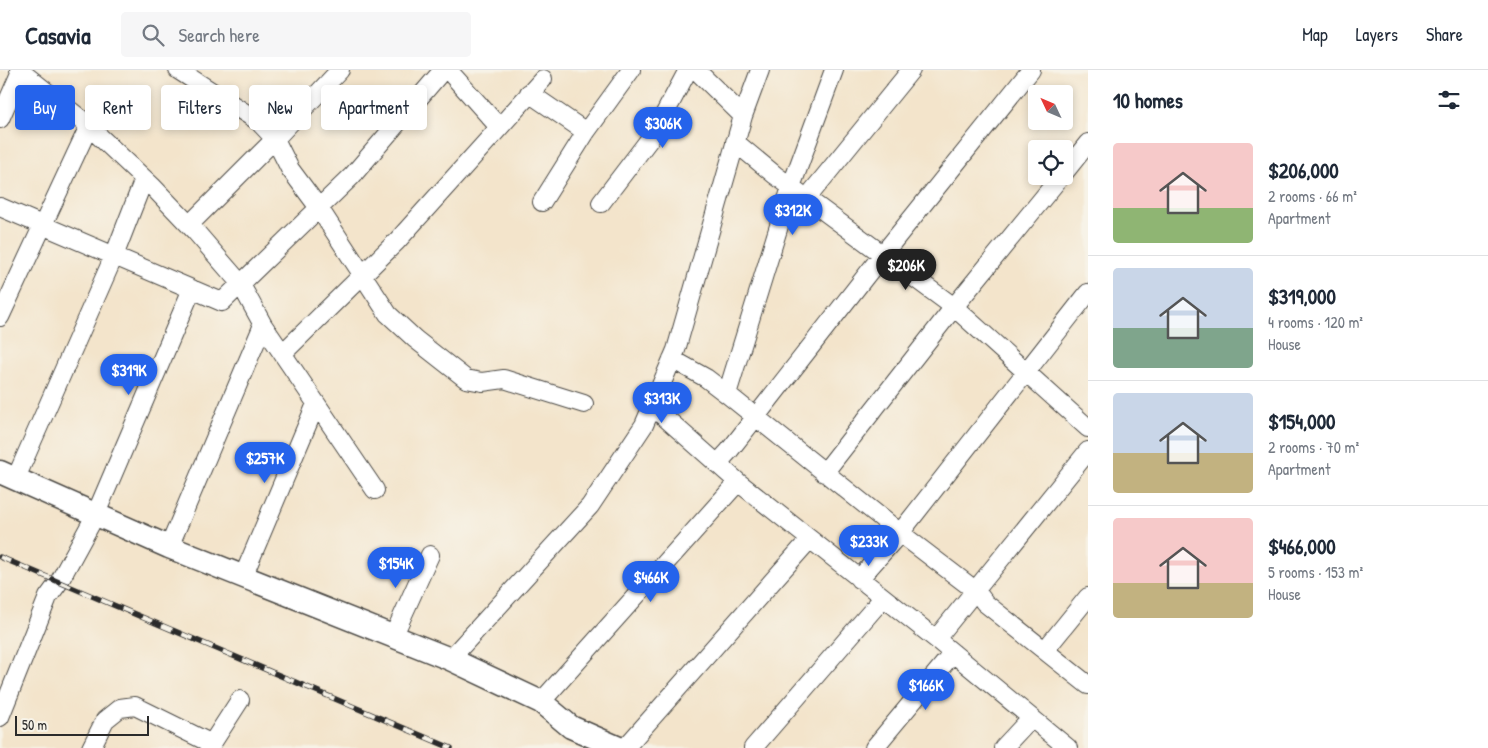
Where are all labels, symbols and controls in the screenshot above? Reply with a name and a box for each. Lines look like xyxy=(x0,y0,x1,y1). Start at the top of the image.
search box xyxy=(121,12,471,57)
text: Casavia xyxy=(25,19,91,51)
icon: search xyxy=(139,21,167,49)
text: Search here xyxy=(179,22,260,48)
text: Map xyxy=(1302,22,1328,47)
text: Layers xyxy=(1356,22,1398,47)
text: Share xyxy=(1426,22,1463,47)
chip: Buy xyxy=(15,85,75,130)
chip: Rent xyxy=(85,85,151,130)
chip: Filters xyxy=(161,85,239,130)
chip: New xyxy=(249,85,311,130)
chip: Apartment xyxy=(321,85,427,130)
north arrow xyxy=(1028,85,1072,130)
map controls xyxy=(1028,85,1073,185)
text: 10 homes xyxy=(1113,86,1183,115)
icon: filters xyxy=(1435,86,1463,114)
pin: $306K xyxy=(628,106,698,149)
text: $306K xyxy=(644,112,682,134)
button: locate xyxy=(1028,140,1073,185)
text: $206,000 xyxy=(1268,156,1339,185)
icon: home xyxy=(1153,163,1213,223)
text: 2 rooms · 66 m² xyxy=(1268,185,1357,207)
pin: $312K xyxy=(758,194,828,236)
text: $312K xyxy=(775,199,811,221)
text: Apartment xyxy=(1268,207,1331,229)
pin: $206K xyxy=(871,248,941,291)
text: $206K xyxy=(887,254,925,276)
text: $319,000 xyxy=(1268,282,1336,311)
icon: home xyxy=(1153,288,1213,348)
text: 4 rooms · 120 m² xyxy=(1268,311,1363,333)
text: House xyxy=(1268,333,1301,355)
pin: $319K xyxy=(94,354,164,396)
text: $319K xyxy=(111,359,147,381)
pin: $313K xyxy=(627,382,697,424)
text: $313K xyxy=(644,387,680,409)
text: $154,000 xyxy=(1268,407,1336,436)
icon: home xyxy=(1153,413,1213,473)
text: 2 rooms · 70 m² xyxy=(1268,436,1359,458)
pin: $257K xyxy=(230,442,300,484)
text: $257K xyxy=(246,447,284,469)
text: Apartment xyxy=(1268,458,1331,480)
pin: $233K xyxy=(834,524,904,567)
text: $233K xyxy=(850,530,888,552)
text: $466,000 xyxy=(1268,532,1336,561)
icon: home xyxy=(1153,538,1213,598)
pin: $154K xyxy=(361,546,431,589)
text: $154K xyxy=(378,552,414,574)
pin: $466K xyxy=(616,560,686,603)
text: 5 rooms · 153 m² xyxy=(1268,561,1363,583)
text: $466K xyxy=(633,566,669,588)
text: House xyxy=(1268,583,1301,605)
pin: $166K xyxy=(891,668,961,711)
text: $166K xyxy=(908,674,944,696)
scale bar xyxy=(15,713,149,736)
text: 50 m xyxy=(22,715,47,734)

